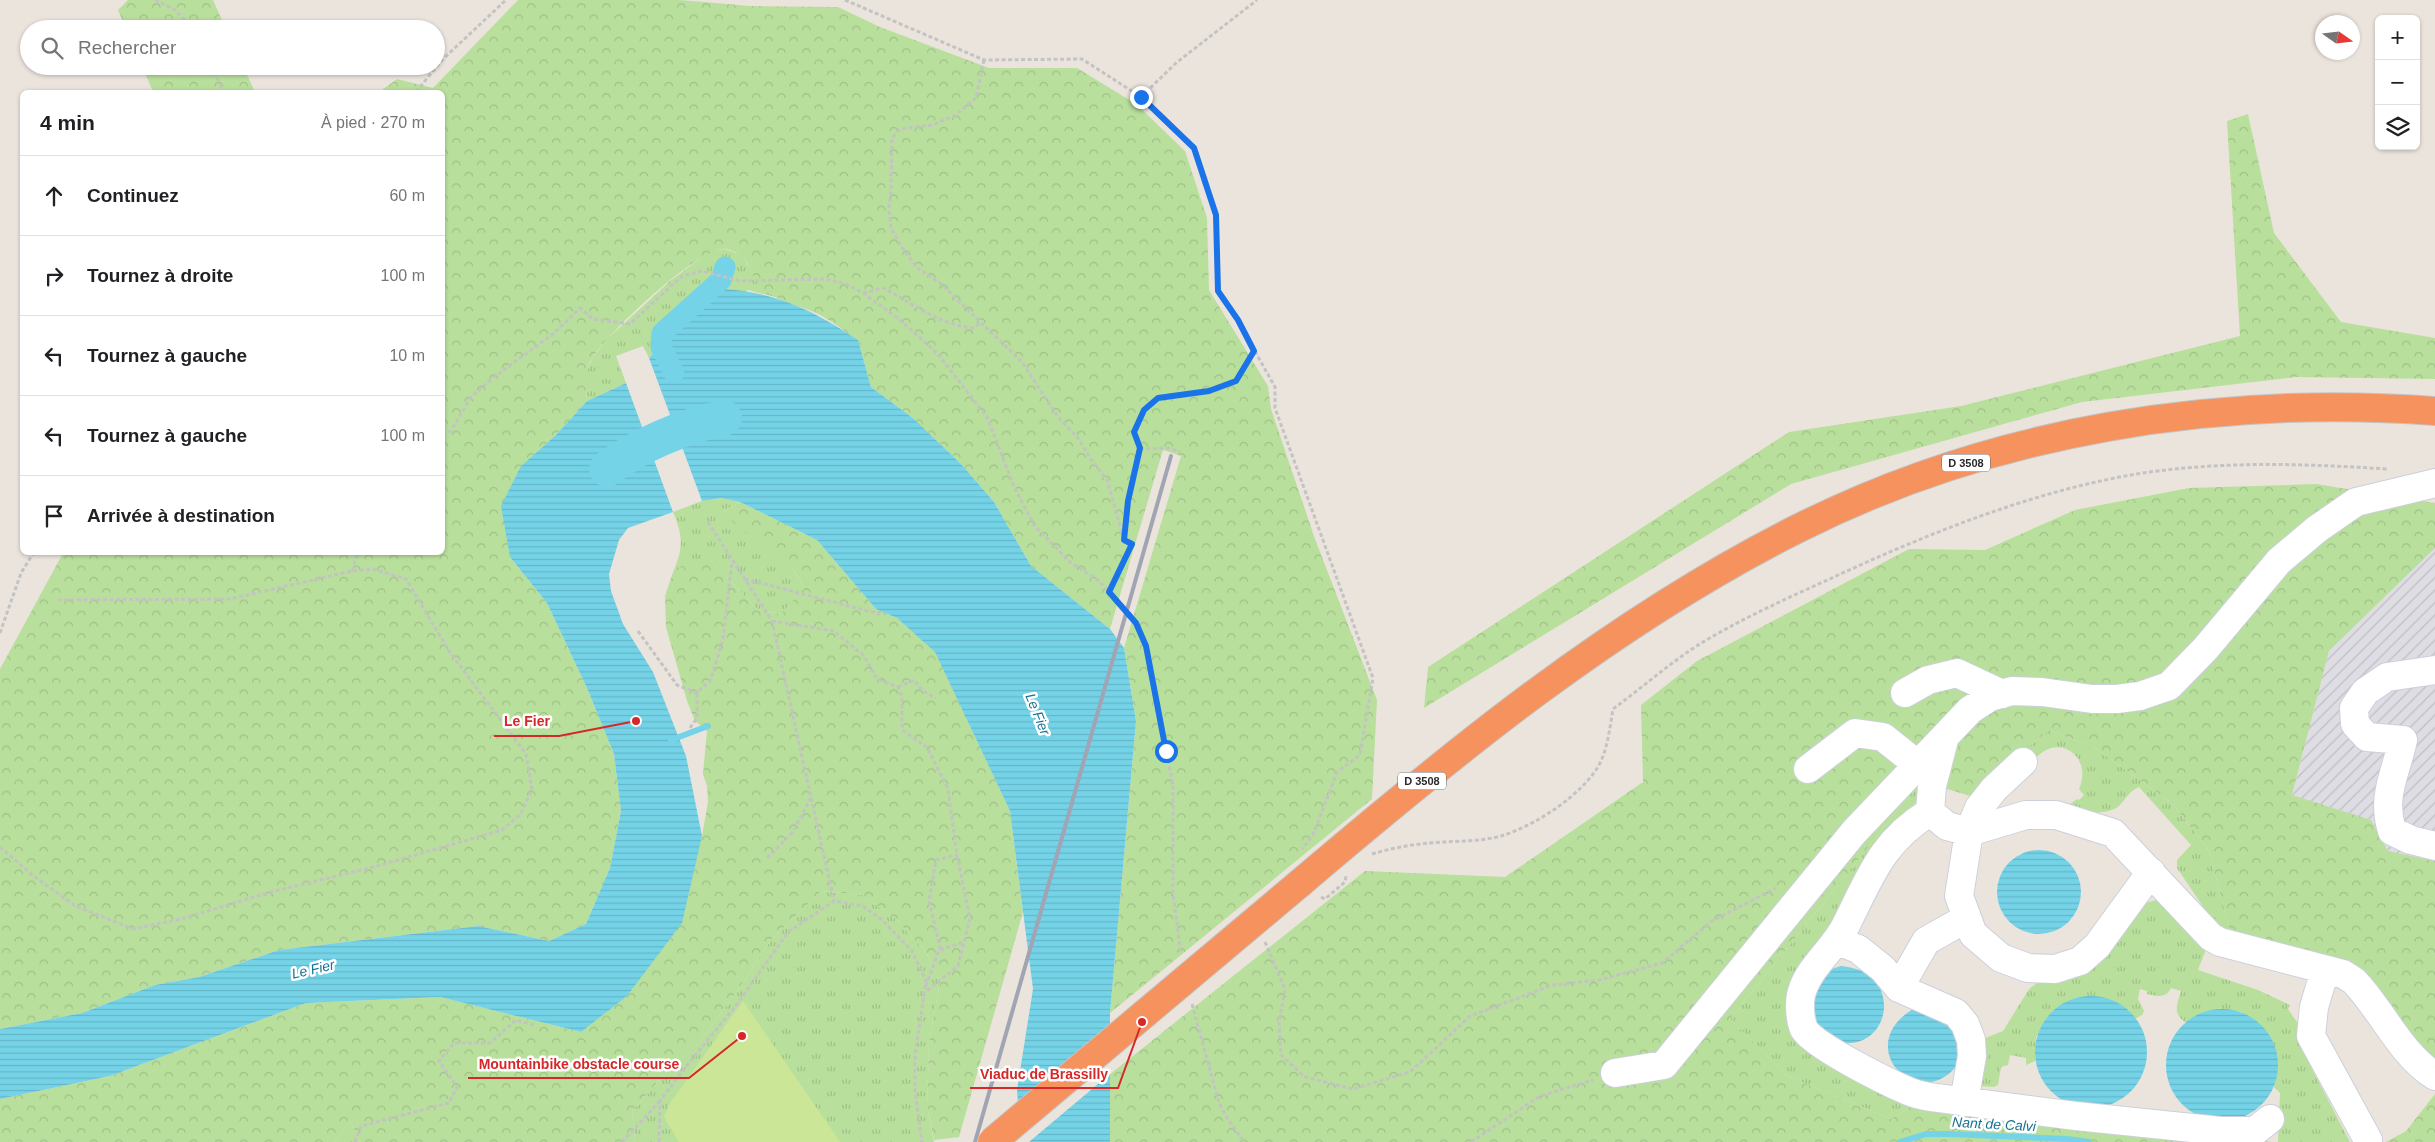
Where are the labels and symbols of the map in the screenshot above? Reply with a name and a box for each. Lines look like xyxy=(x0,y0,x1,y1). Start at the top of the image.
north arrow xyxy=(2315,15,2360,60)
route end xyxy=(1130,86,1153,109)
road number: D 3508 xyxy=(1942,454,1990,472)
water label: Le Fier xyxy=(1022,691,1054,738)
callout: Le Fier xyxy=(494,707,559,736)
text: Le Fier xyxy=(504,713,551,729)
route start xyxy=(1155,740,1178,763)
road number: D 3508 xyxy=(1398,772,1446,789)
water label: Le Fier xyxy=(290,956,337,982)
callout: Mountainbike obstacle course xyxy=(468,1049,689,1078)
text: Mountainbike obstacle course xyxy=(479,1056,680,1072)
callout: Viaduc de Brassilly xyxy=(970,1059,1118,1088)
text: Viaduc de Brassilly xyxy=(980,1066,1108,1082)
water label: Nant de Calvi xyxy=(1952,1114,2037,1134)

